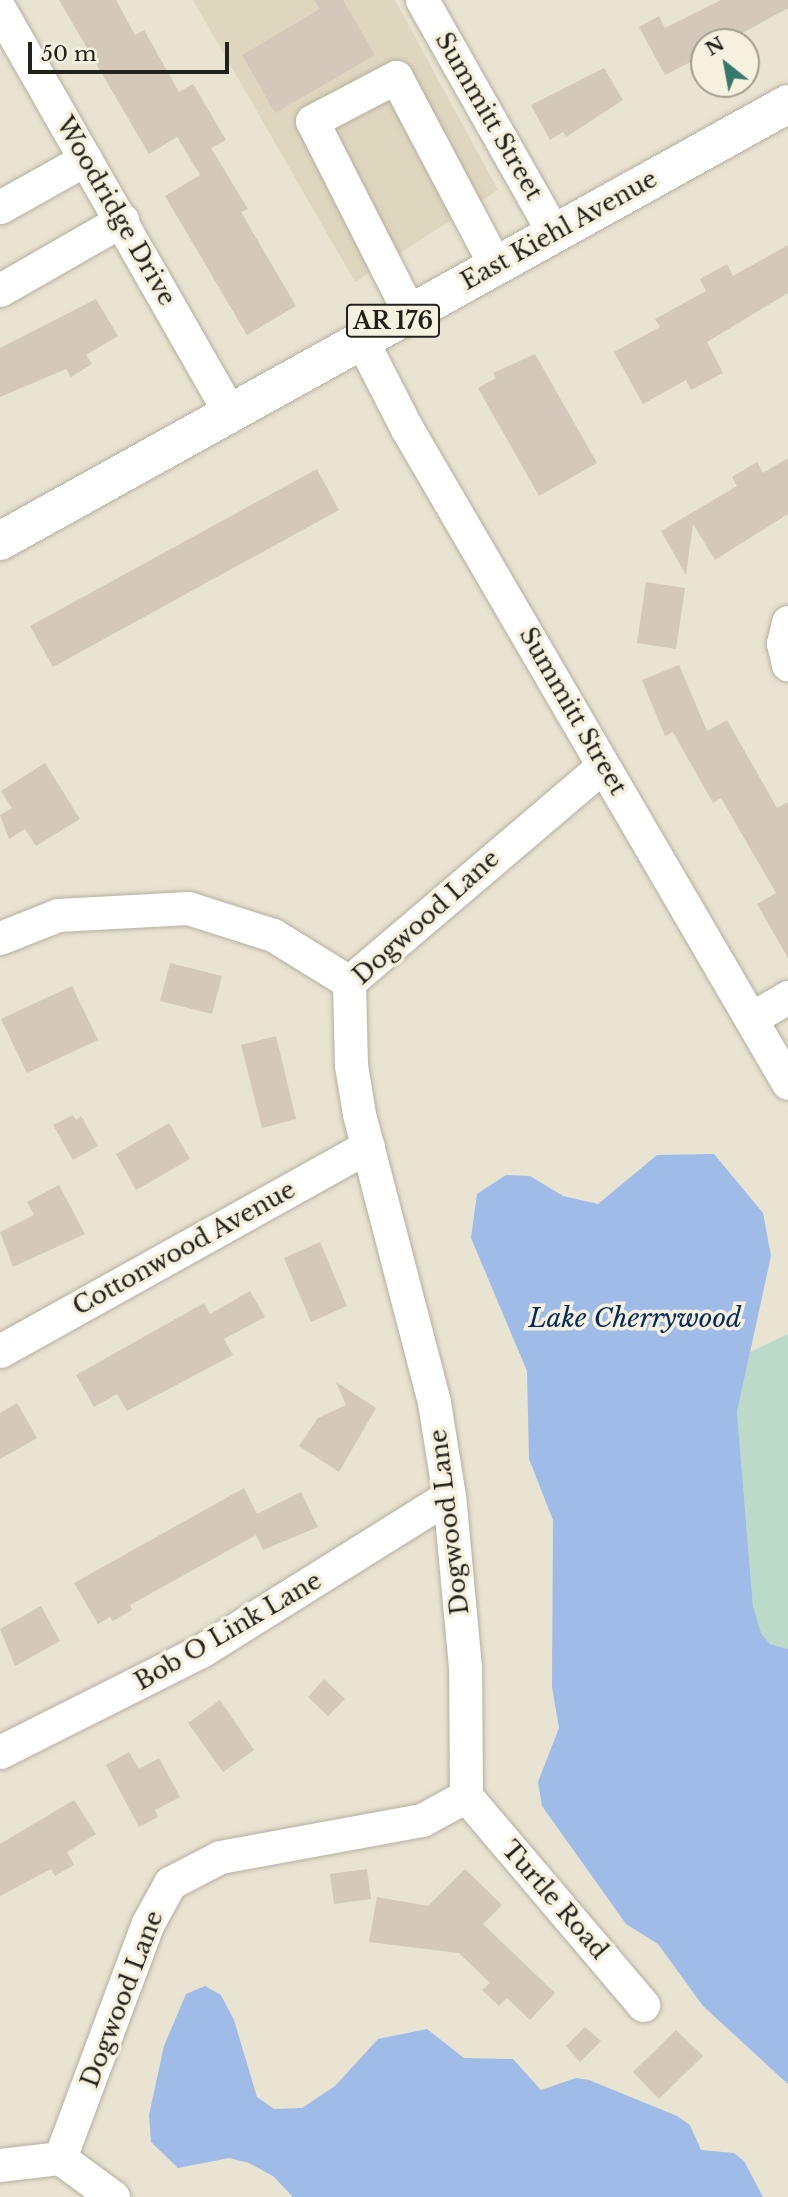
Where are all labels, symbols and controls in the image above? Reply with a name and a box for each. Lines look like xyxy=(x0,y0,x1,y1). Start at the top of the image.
street label: Summitt Street xyxy=(429,27,549,205)
scale bar xyxy=(32,28,233,72)
north arrow xyxy=(690,28,760,98)
text: N xyxy=(701,32,729,61)
text: 50 m xyxy=(41,41,96,67)
street label: Woodridge Drive xyxy=(50,111,182,311)
street label: East Kiehl Avenue xyxy=(455,164,663,296)
road number: AR 176 xyxy=(344,302,442,340)
street label: Summitt Street xyxy=(513,622,633,800)
street label: Dogwood Lane xyxy=(347,844,505,990)
street label: Cottonwood Avenue xyxy=(67,1175,301,1321)
water label: Lake Cherrywood xyxy=(528,1303,742,1335)
street label: Dogwood Lane xyxy=(423,1428,475,1616)
street label: Bob O Link Lane xyxy=(129,1566,327,1696)
street label: Turtle Road xyxy=(496,1835,614,1965)
street label: Dogwood Lane xyxy=(75,1907,169,2091)

